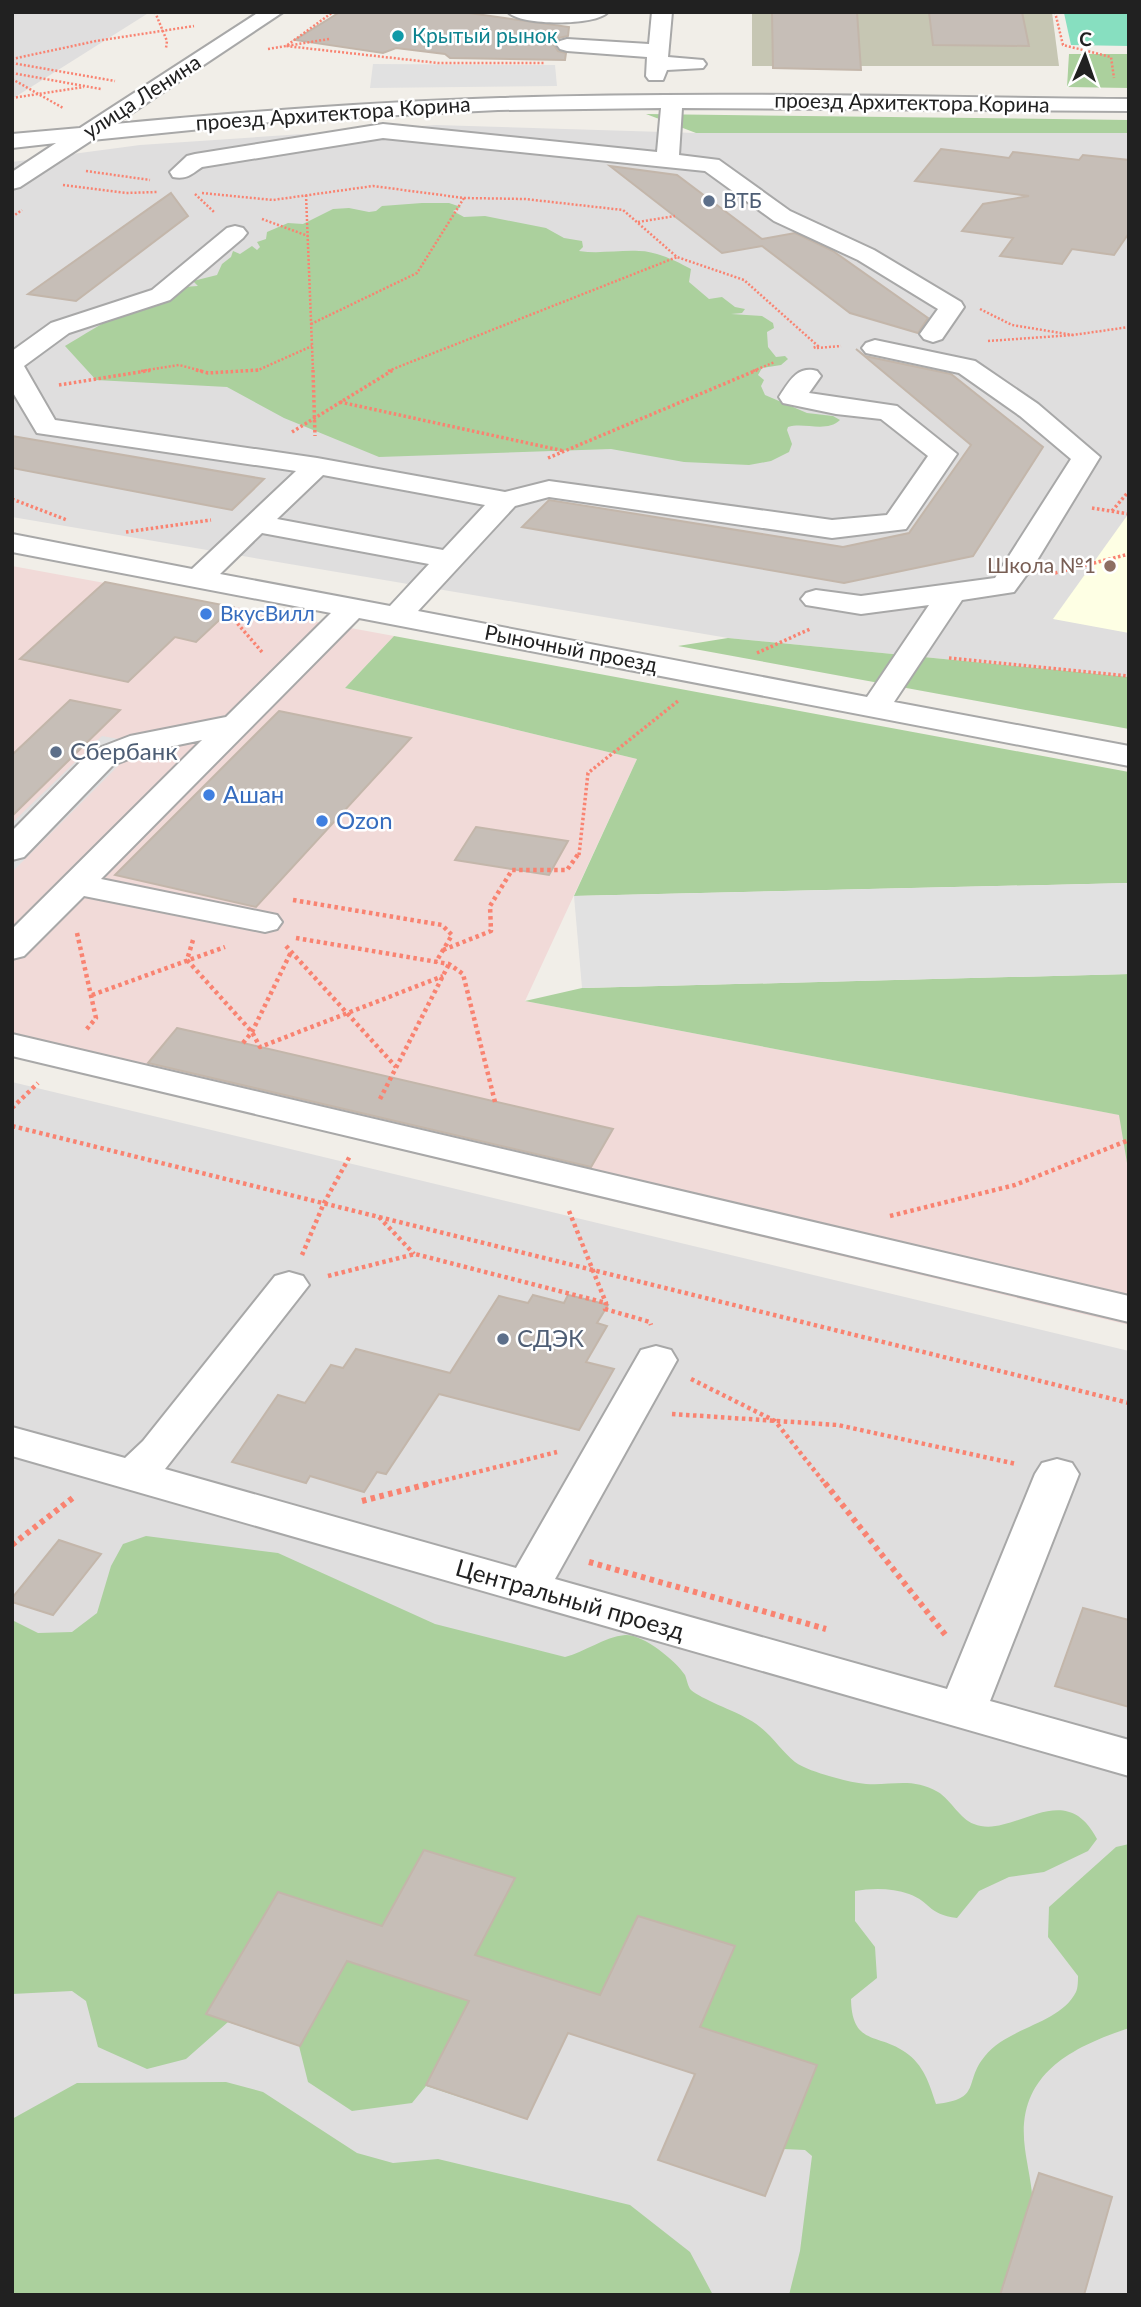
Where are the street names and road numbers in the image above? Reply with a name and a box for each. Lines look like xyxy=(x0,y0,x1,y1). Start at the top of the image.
street label: улица Ленина xyxy=(78,49,205,143)
street label: проезд Архитектора Корина xyxy=(774,87,1050,116)
street label: проезд Архитектора Корина xyxy=(195,90,471,135)
street label: Рыночный проезд xyxy=(483,619,660,677)
street label: Центральный проезд xyxy=(453,1552,688,1645)

